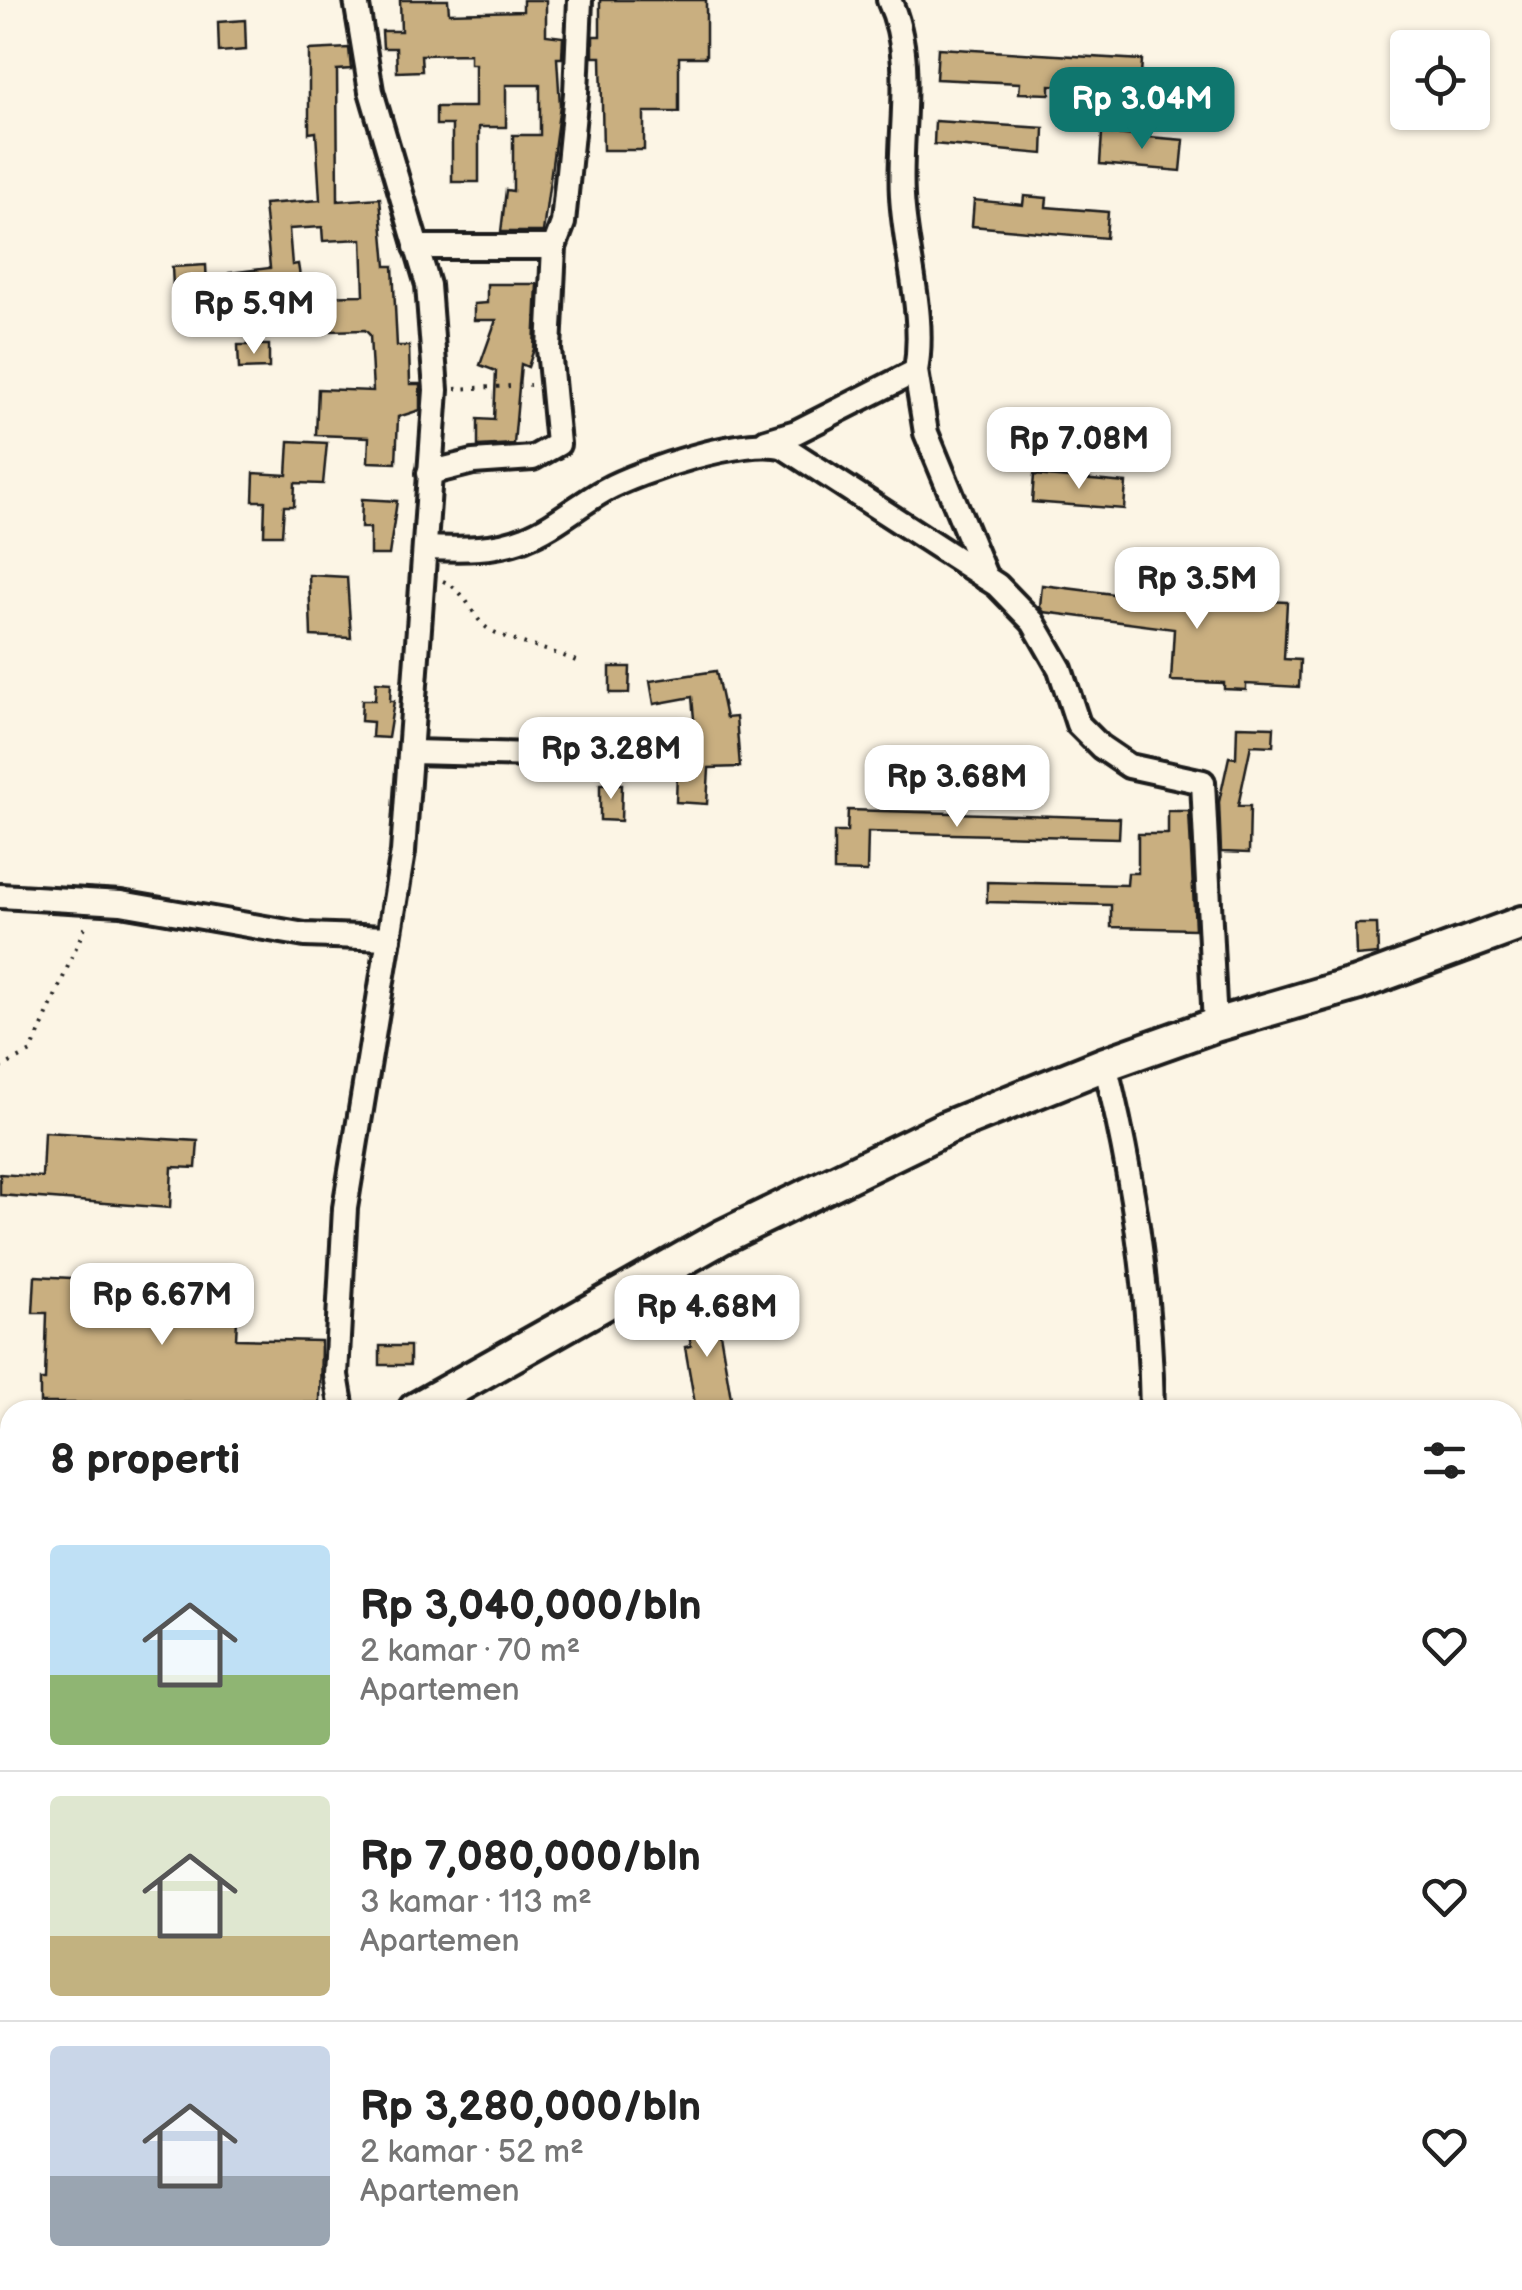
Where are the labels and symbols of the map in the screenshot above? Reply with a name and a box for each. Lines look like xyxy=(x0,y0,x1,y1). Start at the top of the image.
pin: Rp 3.04M xyxy=(1039,67,1245,152)
pin: Rp 5.9M xyxy=(162,272,346,357)
pin: Rp 7.08M xyxy=(976,407,1182,492)
pin: Rp 3.5M xyxy=(1105,547,1289,632)
pin: Rp 3.28M xyxy=(508,717,714,802)
pin: Rp 3.68M xyxy=(854,745,1060,830)
pin: Rp 6.67M xyxy=(59,1263,265,1348)
pin: Rp 4.68M xyxy=(604,1275,810,1360)

